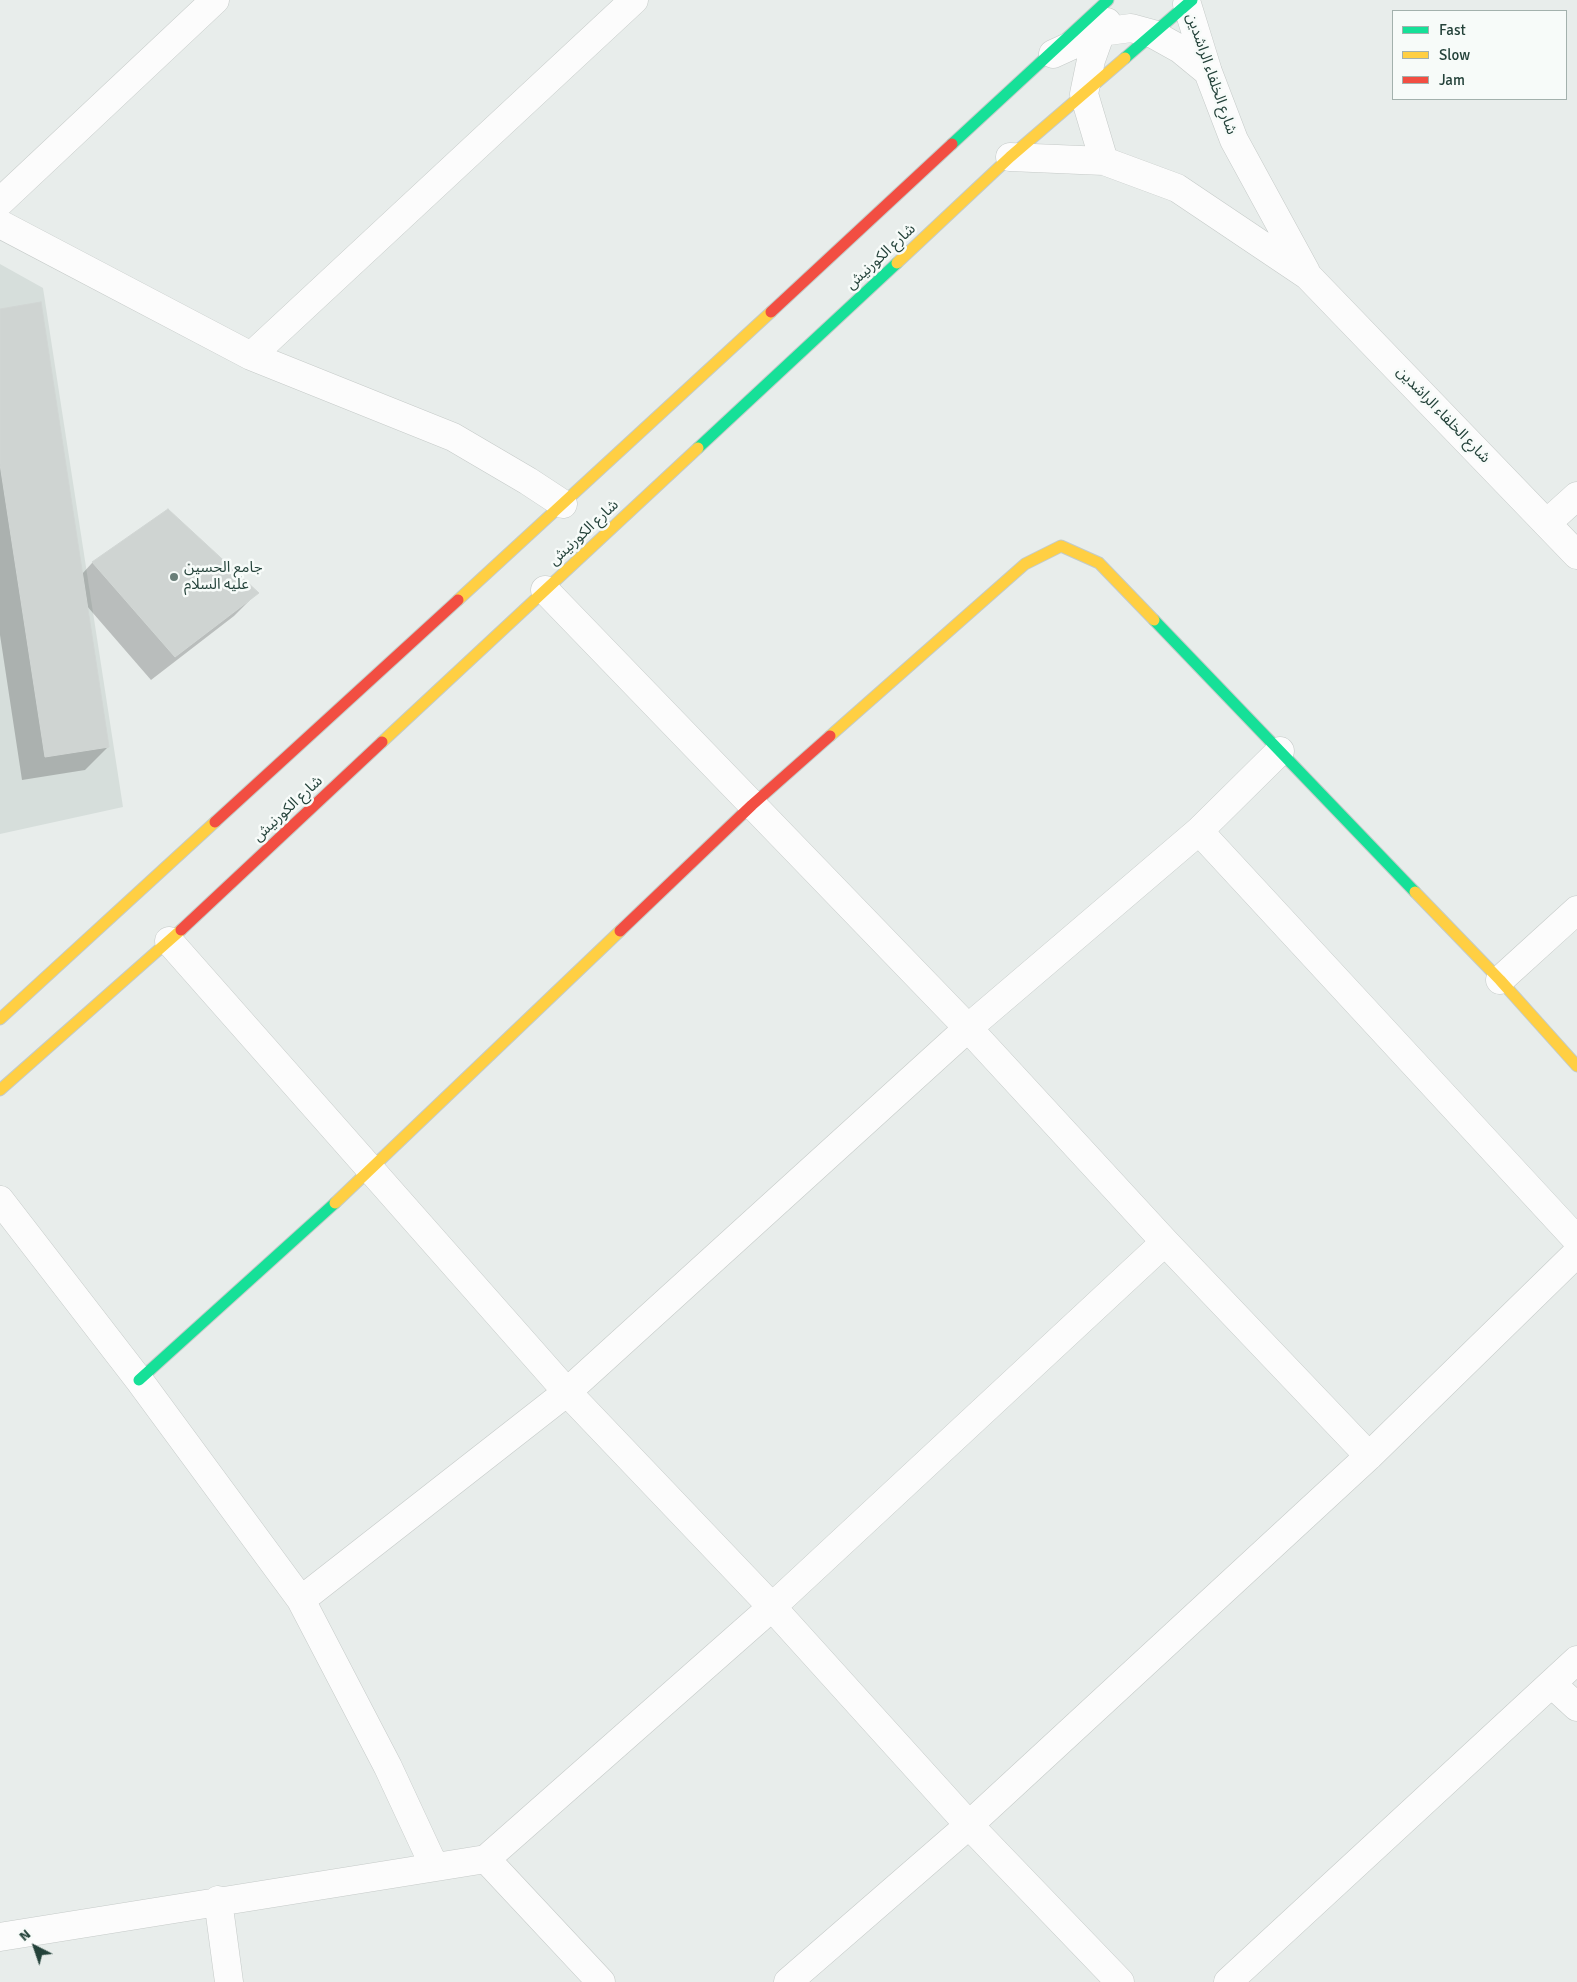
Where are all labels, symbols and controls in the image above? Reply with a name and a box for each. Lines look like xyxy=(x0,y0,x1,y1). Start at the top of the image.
legend xyxy=(1392,10,1567,100)
street label: شارع الخلفاء الراشدين xyxy=(1182,11,1240,137)
text: Fast xyxy=(1439,21,1466,39)
text: Slow xyxy=(1439,46,1470,64)
text: Jam xyxy=(1439,71,1465,89)
street label: شارع الكورنيش xyxy=(843,220,919,294)
street label: شارع الخلفاء الراشدين xyxy=(1392,363,1494,467)
street label: شارع الكورنيش xyxy=(546,496,622,570)
place label: جامع الحسين عليه السلام xyxy=(184,559,263,594)
marker: جامع الحسين عليه السلام xyxy=(168,571,180,583)
street label: شارع الكورنيش xyxy=(250,772,326,846)
north arrow xyxy=(10,1922,60,1972)
text: N xyxy=(16,1926,34,1945)

